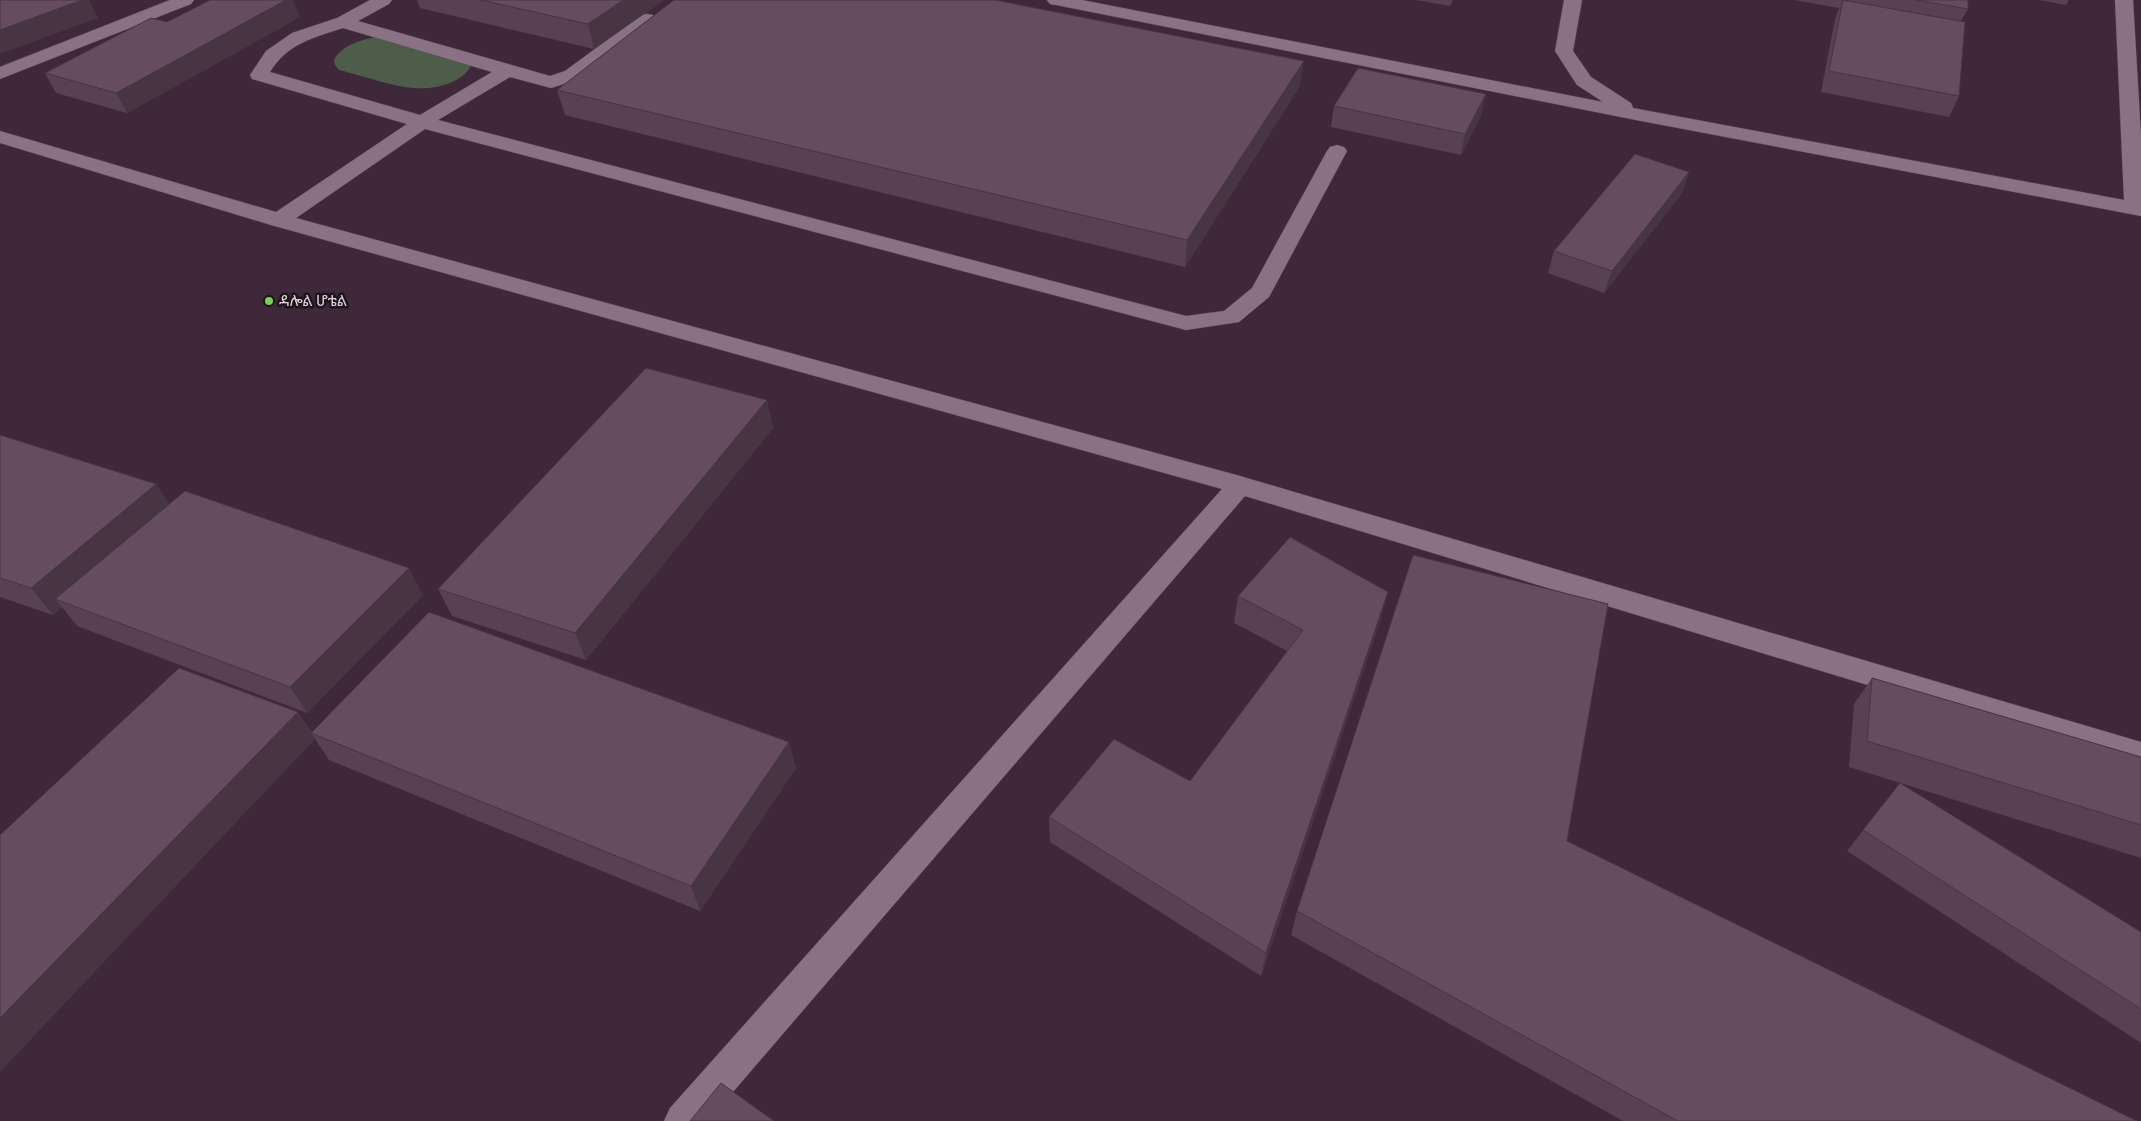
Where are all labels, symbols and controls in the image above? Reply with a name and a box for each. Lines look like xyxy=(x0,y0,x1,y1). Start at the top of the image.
place label: ዳሎል ሆቴል xyxy=(279,290,347,310)
marker: ዳሎል ሆቴል xyxy=(263,295,275,307)

